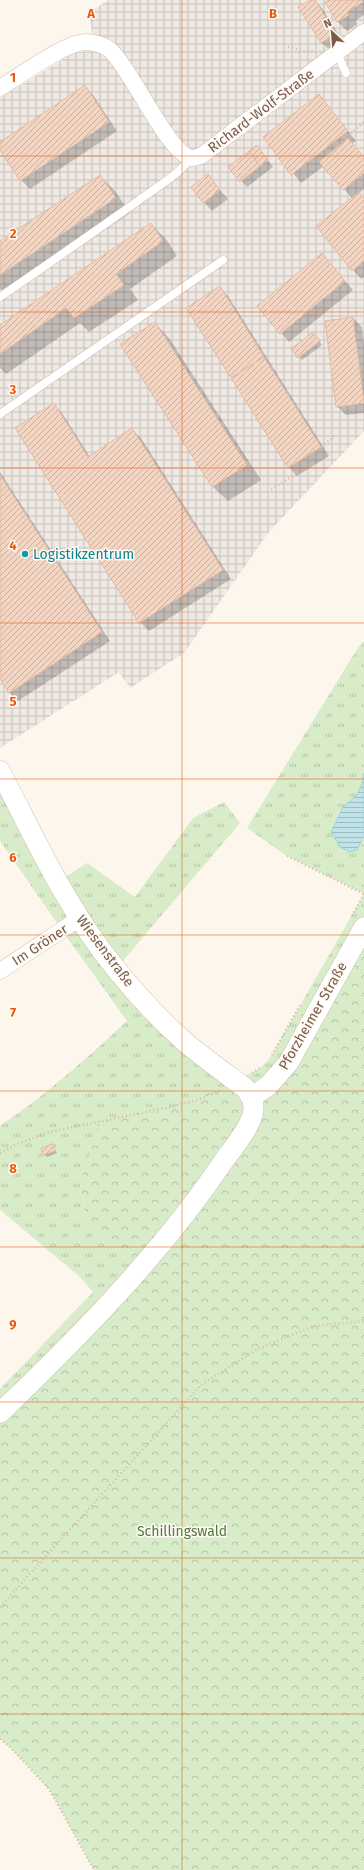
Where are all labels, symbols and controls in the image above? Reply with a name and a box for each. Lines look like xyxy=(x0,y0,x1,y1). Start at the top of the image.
text: A xyxy=(86,6,95,21)
text: B xyxy=(269,6,277,21)
north arrow xyxy=(312,12,352,52)
text: N xyxy=(322,16,334,31)
street label: Richard-Wolf-Straße xyxy=(205,66,317,156)
text: 1 xyxy=(10,70,16,85)
text: 2 xyxy=(10,226,17,241)
text: 3 xyxy=(9,382,17,397)
text: 4 xyxy=(9,538,17,553)
place label: Logistikzentrum xyxy=(33,546,134,563)
marker: Logistikzentrum xyxy=(20,549,30,559)
text: 5 xyxy=(10,694,17,709)
text: 6 xyxy=(9,850,17,865)
street label: Wiesenstraße xyxy=(72,912,138,990)
street label: Im Gröner xyxy=(9,920,72,969)
street label: Pforzheimer Straße xyxy=(275,959,351,1073)
text: 7 xyxy=(10,1005,16,1020)
text: 8 xyxy=(9,1161,17,1176)
text: 9 xyxy=(9,1317,17,1332)
park label: Schillingswald xyxy=(137,1523,227,1540)

